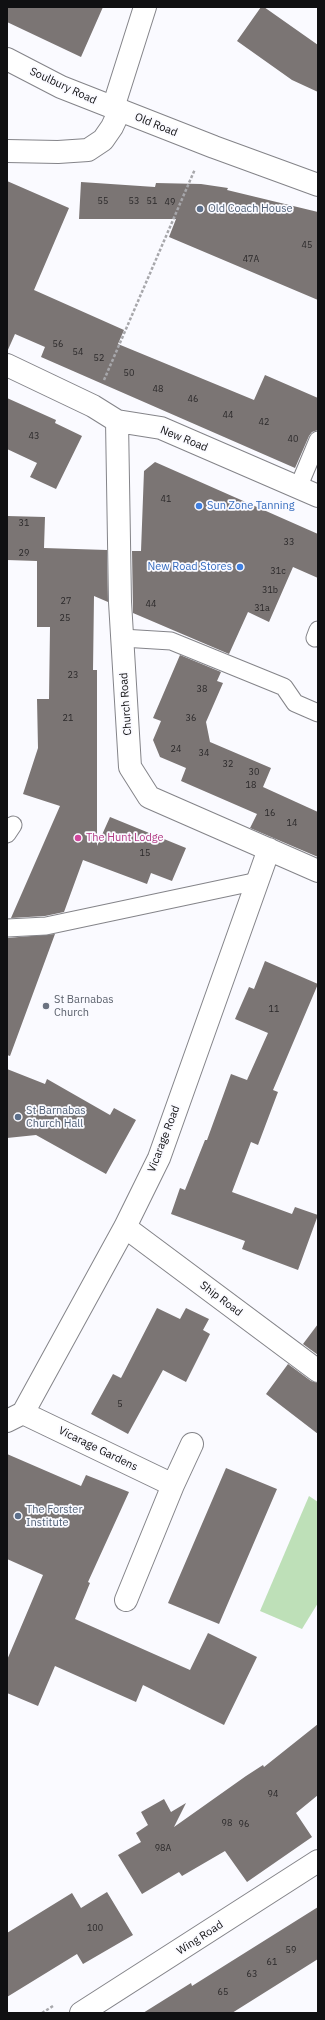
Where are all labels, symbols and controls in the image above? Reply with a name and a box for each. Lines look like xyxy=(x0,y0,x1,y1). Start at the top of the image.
street label: Soulbury Road xyxy=(28,65,98,107)
street label: Old Road xyxy=(133,110,179,140)
house number: 55 xyxy=(98,196,108,206)
house number: 53 xyxy=(129,196,139,206)
house number: 51 xyxy=(147,196,157,206)
house number: 49 xyxy=(165,197,175,207)
place label: Old Coach House xyxy=(208,202,293,216)
marker: Old Coach House xyxy=(195,204,205,214)
house number: 45 xyxy=(302,240,312,250)
house number: 47A xyxy=(243,254,259,264)
house number: 56 xyxy=(53,339,63,349)
house number: 54 xyxy=(73,347,83,357)
house number: 52 xyxy=(94,353,104,363)
house number: 50 xyxy=(124,368,134,378)
house number: 48 xyxy=(153,384,163,394)
house number: 46 xyxy=(188,394,198,404)
house number: 44 xyxy=(223,410,233,420)
house number: 42 xyxy=(259,417,269,427)
street label: New Road xyxy=(158,423,210,455)
house number: 43 xyxy=(29,431,39,441)
house number: 40 xyxy=(288,434,298,444)
house number: 41 xyxy=(161,494,171,504)
place label: Sun Zone Tanning xyxy=(207,499,295,513)
marker: Sun Zone Tanning xyxy=(194,501,204,511)
house number: 31 xyxy=(19,518,29,528)
house number: 33 xyxy=(284,537,294,547)
house number: 29 xyxy=(19,548,29,558)
place label: New Road Stores xyxy=(148,560,232,574)
marker: New Road Stores xyxy=(235,562,245,572)
house number: 31c xyxy=(270,566,286,576)
house number: 31b xyxy=(262,585,278,595)
house number: 27 xyxy=(61,596,71,606)
house number: 44 xyxy=(146,599,156,609)
house number: 31a xyxy=(254,603,270,613)
house number: 25 xyxy=(60,613,70,623)
house number: 23 xyxy=(68,670,78,680)
street label: Church Road xyxy=(117,672,135,736)
house number: 38 xyxy=(197,684,207,694)
house number: 21 xyxy=(63,713,73,723)
house number: 36 xyxy=(186,713,196,723)
house number: 24 xyxy=(171,744,181,754)
house number: 34 xyxy=(199,748,209,758)
house number: 32 xyxy=(223,759,233,769)
house number: 30 xyxy=(249,767,259,777)
house number: 18 xyxy=(246,780,256,790)
house number: 16 xyxy=(265,808,275,818)
house number: 14 xyxy=(287,818,297,828)
place label: The Hunt Lodge xyxy=(86,831,164,845)
marker: The Hunt Lodge xyxy=(73,833,83,843)
house number: 15 xyxy=(140,848,150,858)
place label: St Barnabas Church xyxy=(54,993,114,1019)
marker: St Barnabas Church xyxy=(41,1001,51,1011)
house number: 11 xyxy=(269,1004,279,1014)
place label: St Barnabas Church Hall xyxy=(26,1104,86,1130)
street label: Vicarage Road xyxy=(145,1104,183,1174)
marker: St Barnabas Church Hall xyxy=(13,1112,23,1122)
street label: Ship Road xyxy=(197,1279,245,1319)
house number: 5 xyxy=(117,1399,123,1409)
street label: Vicarage Gardens xyxy=(56,1424,140,1474)
place label: The Forster Institute xyxy=(26,1503,82,1529)
marker: The Forster Institute xyxy=(13,1511,23,1521)
house number: 94 xyxy=(268,1789,278,1799)
house number: 98 xyxy=(222,1818,232,1828)
house number: 96 xyxy=(239,1819,249,1829)
house number: 98A xyxy=(155,1843,171,1853)
street label: Wing Road xyxy=(174,1918,226,1958)
house number: 100 xyxy=(87,1923,103,1933)
house number: 59 xyxy=(286,1945,296,1955)
house number: 61 xyxy=(267,1957,277,1967)
house number: 63 xyxy=(247,1969,257,1979)
house number: 65 xyxy=(218,1987,228,1997)

